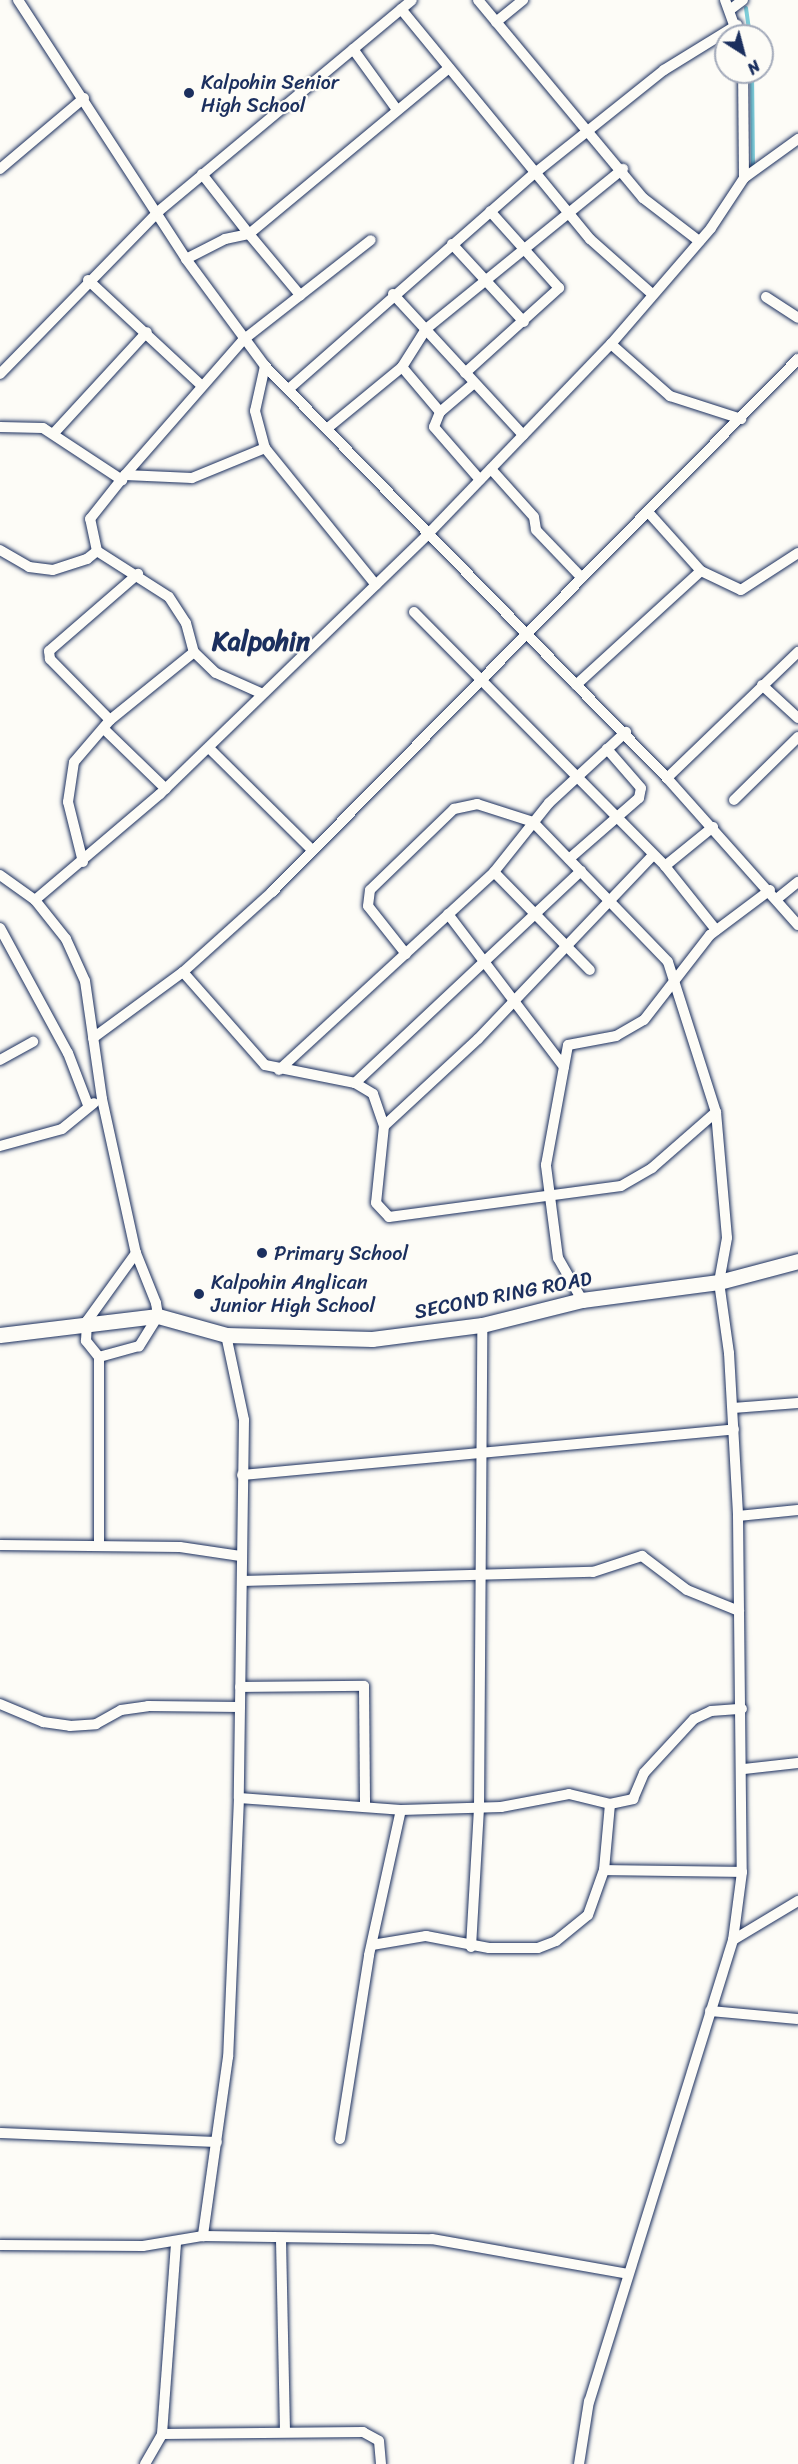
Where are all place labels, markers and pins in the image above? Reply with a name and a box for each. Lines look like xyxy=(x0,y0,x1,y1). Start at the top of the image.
place label: Kalpohin Senior High School xyxy=(201,70,339,117)
marker: Kalpohin Senior High School xyxy=(182,86,196,100)
place label: Primary School xyxy=(274,1241,408,1265)
marker: Primary School xyxy=(255,1246,269,1260)
place label: Kalpohin Anglican Junior High School xyxy=(211,1270,375,1317)
marker: Kalpohin Anglican Junior High School xyxy=(192,1287,206,1301)

